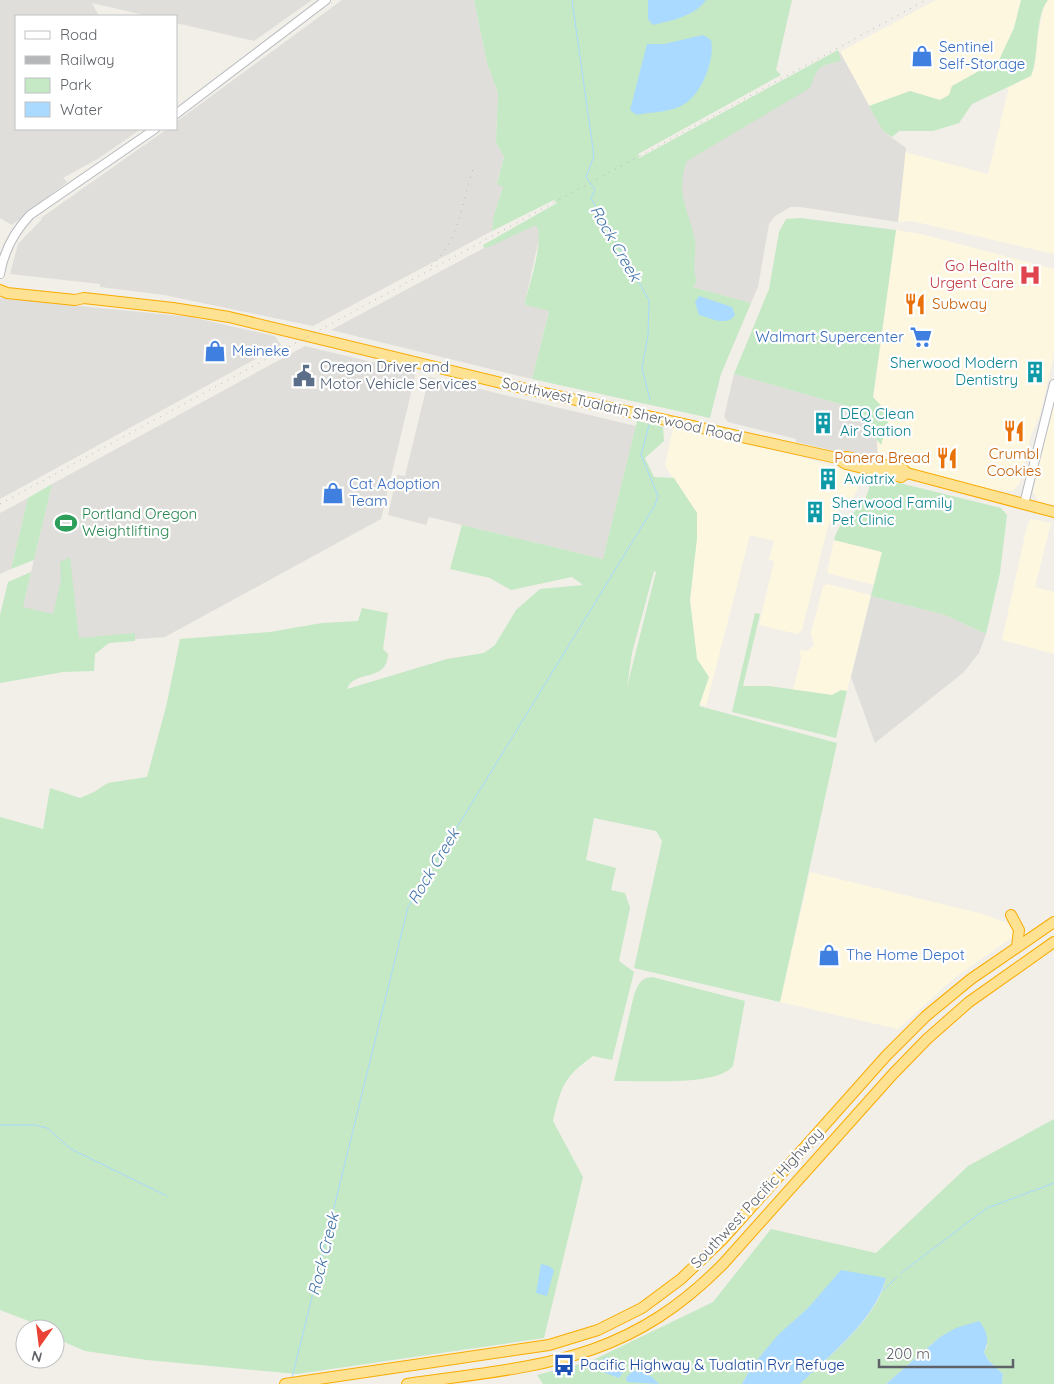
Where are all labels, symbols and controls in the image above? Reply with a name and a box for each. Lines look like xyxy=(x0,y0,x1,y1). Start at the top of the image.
legend xyxy=(15,15,178,130)
text: Road xyxy=(60,25,97,44)
place label: Sentinel Self-Storage xyxy=(939,37,1025,73)
shop icon: Sentinel Self-Storage xyxy=(909,43,935,69)
text: Railway xyxy=(60,50,115,69)
text: Park xyxy=(60,75,92,94)
text: Water xyxy=(60,100,103,119)
water label: Rock Creek xyxy=(586,201,646,286)
place label: Go Health Urgent Care xyxy=(930,256,1014,292)
hospital icon: Go Health Urgent Care xyxy=(1017,262,1043,288)
restaurant icon: Subway xyxy=(902,291,928,317)
place label: Subway xyxy=(932,294,987,313)
supermarket icon: Walmart Supercenter xyxy=(908,324,934,350)
place label: Walmart Supercenter xyxy=(755,327,904,346)
shop icon: Meineke xyxy=(202,338,228,364)
place label: Meineke xyxy=(232,341,289,360)
place label: Sherwood Modern Dentistry xyxy=(890,353,1018,389)
place label: Oregon Driver and Motor Vehicle Services xyxy=(320,357,477,393)
building icon: Sherwood Modern Dentistry xyxy=(1022,359,1048,385)
public building icon: Oregon Driver and Motor Vehicle Services xyxy=(291,363,317,389)
street label: Southwest Tualatin Sherwood Road xyxy=(500,373,744,446)
place label: DEQ Clean Air Station xyxy=(840,404,914,440)
building icon: DEQ Clean Air Station xyxy=(810,410,836,436)
restaurant icon: Crumbl Cookies xyxy=(1001,418,1027,444)
place label: Crumbl Cookies xyxy=(987,444,1041,480)
restaurant icon: Panera Bread xyxy=(934,445,960,471)
place label: Panera Bread xyxy=(834,448,930,467)
building icon: Aviatrix xyxy=(815,466,841,492)
place label: Aviatrix xyxy=(844,469,895,488)
place label: Cat Adoption Team xyxy=(349,474,440,510)
shop icon: Cat Adoption Team xyxy=(320,480,346,506)
place label: Sherwood Family Pet Clinic xyxy=(832,493,952,529)
building icon: Sherwood Family Pet Clinic xyxy=(802,499,828,525)
place label: Portland Oregon Weightlifting xyxy=(82,504,197,540)
sports icon: Portland Oregon Weightlifting xyxy=(53,510,79,536)
water label: Rock Creek xyxy=(403,823,464,907)
shop icon: The Home Depot xyxy=(816,942,842,968)
place label: The Home Depot xyxy=(846,945,965,964)
street label: Southwest Pacific Highway xyxy=(686,1123,827,1272)
water label: Rock Creek xyxy=(303,1209,343,1297)
north arrow xyxy=(15,1319,65,1369)
scale bar xyxy=(879,1336,1013,1368)
text: 200 m xyxy=(886,1344,930,1363)
text: N xyxy=(30,1347,44,1367)
bus stop icon: Pacific Highway & Tualatin Rvr Refuge xyxy=(551,1352,577,1378)
place label: Pacific Highway & Tualatin Rvr Refuge xyxy=(580,1355,845,1374)

